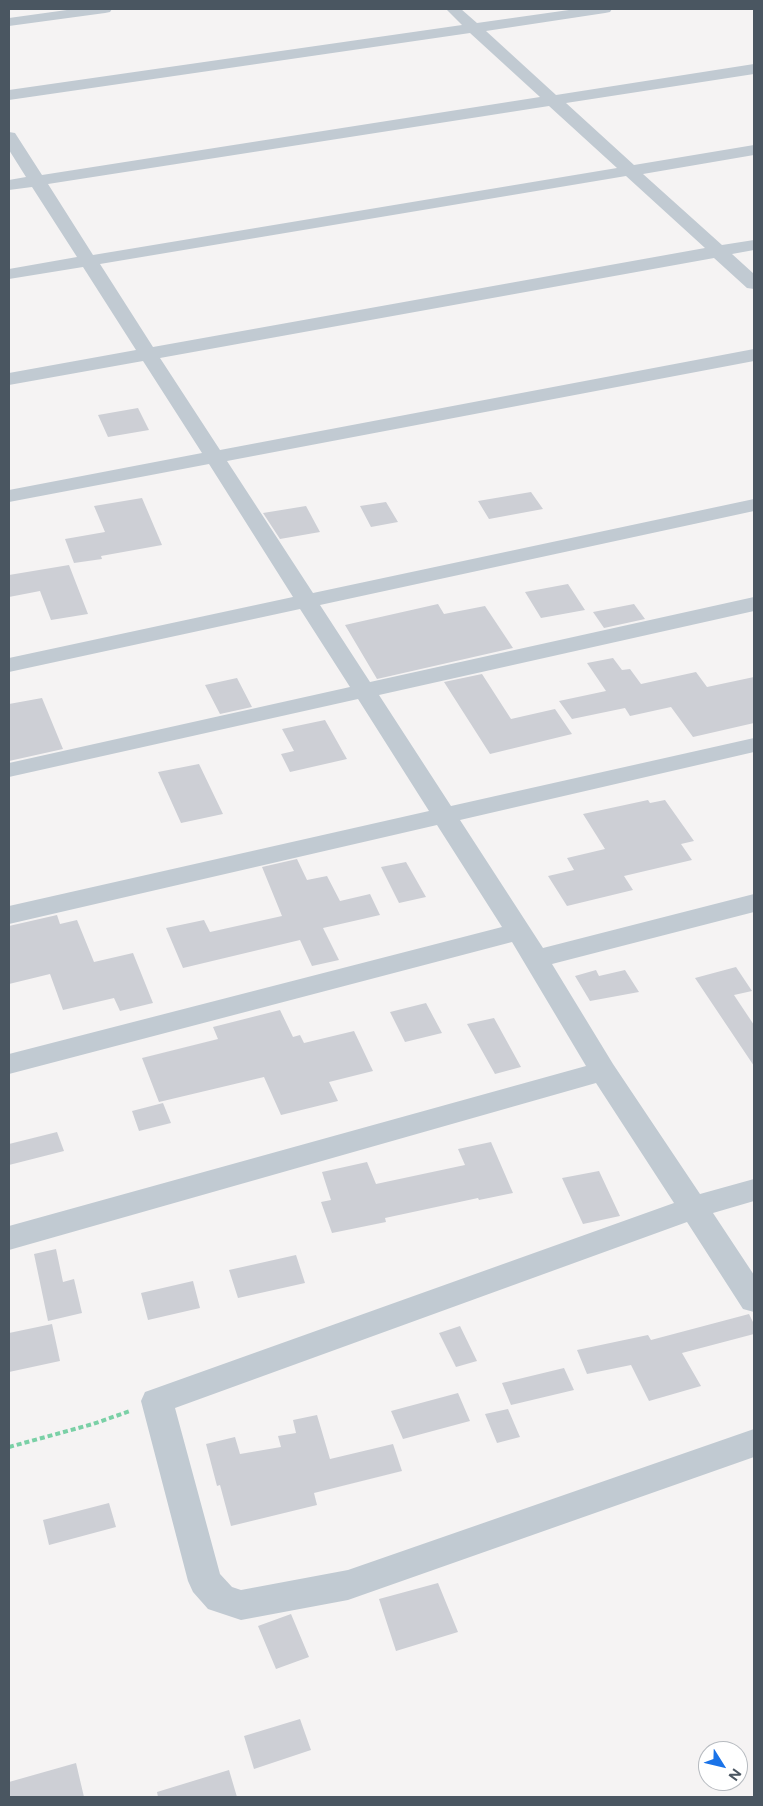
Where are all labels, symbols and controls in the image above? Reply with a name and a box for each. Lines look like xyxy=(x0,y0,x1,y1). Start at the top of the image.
north arrow xyxy=(698,1741,748,1791)
text: N xyxy=(725,1765,745,1784)

